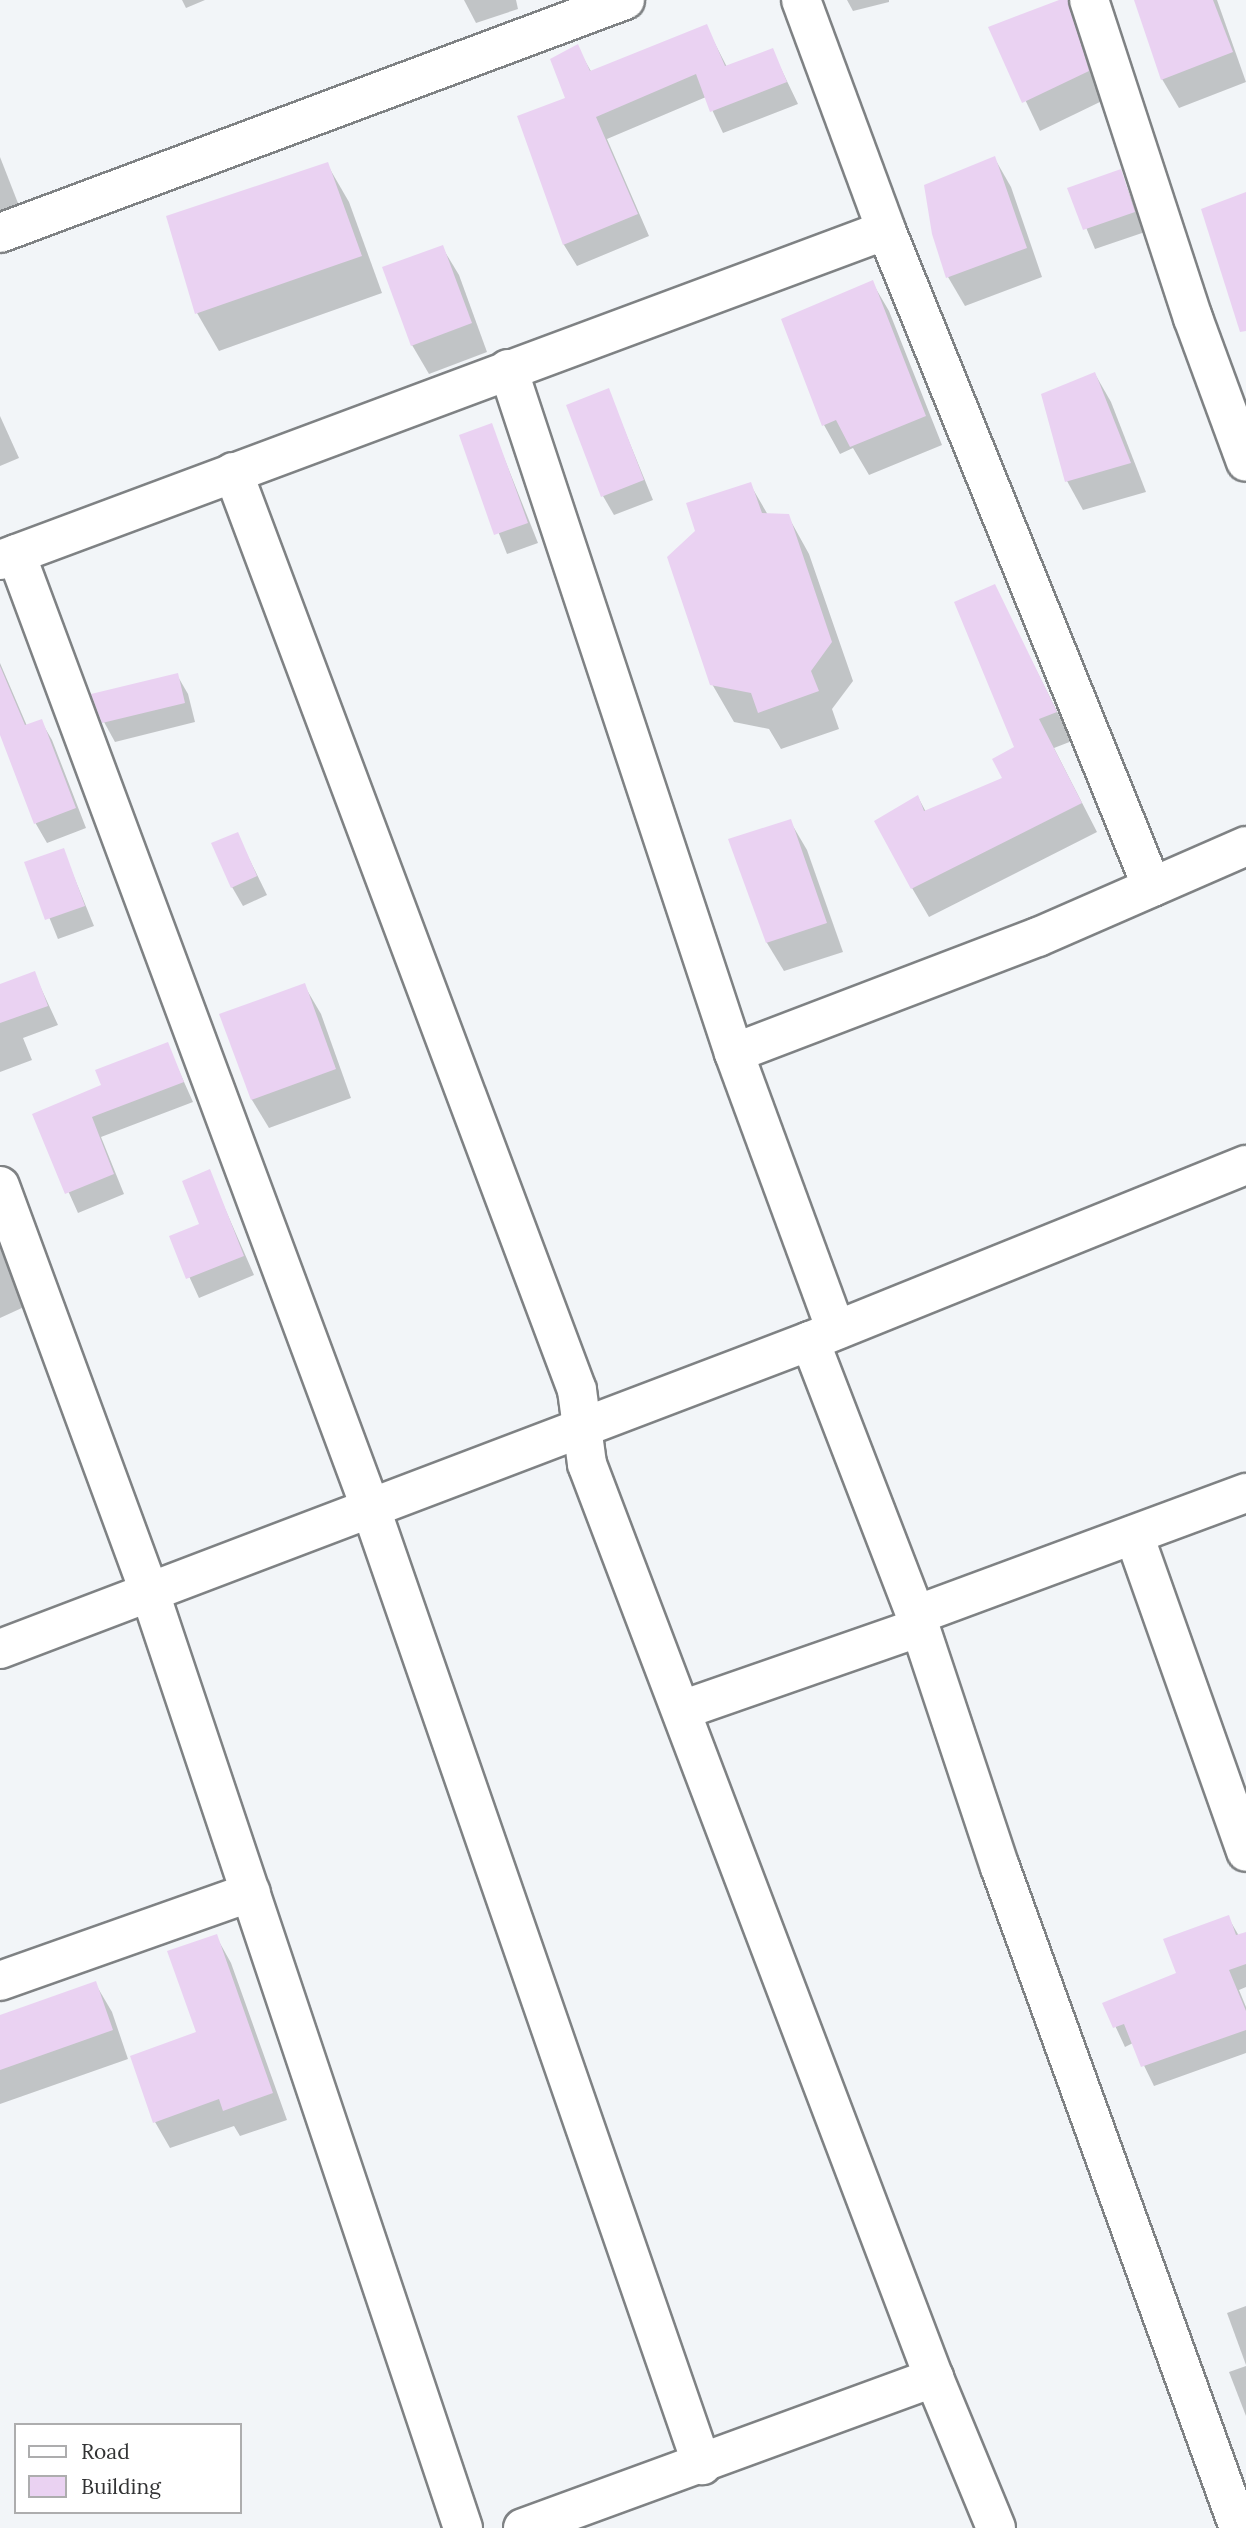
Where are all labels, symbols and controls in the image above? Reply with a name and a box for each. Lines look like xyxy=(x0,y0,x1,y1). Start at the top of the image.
legend xyxy=(14,2423,242,2514)
text: Road xyxy=(81,2438,130,2465)
text: Building xyxy=(81,2473,161,2500)

